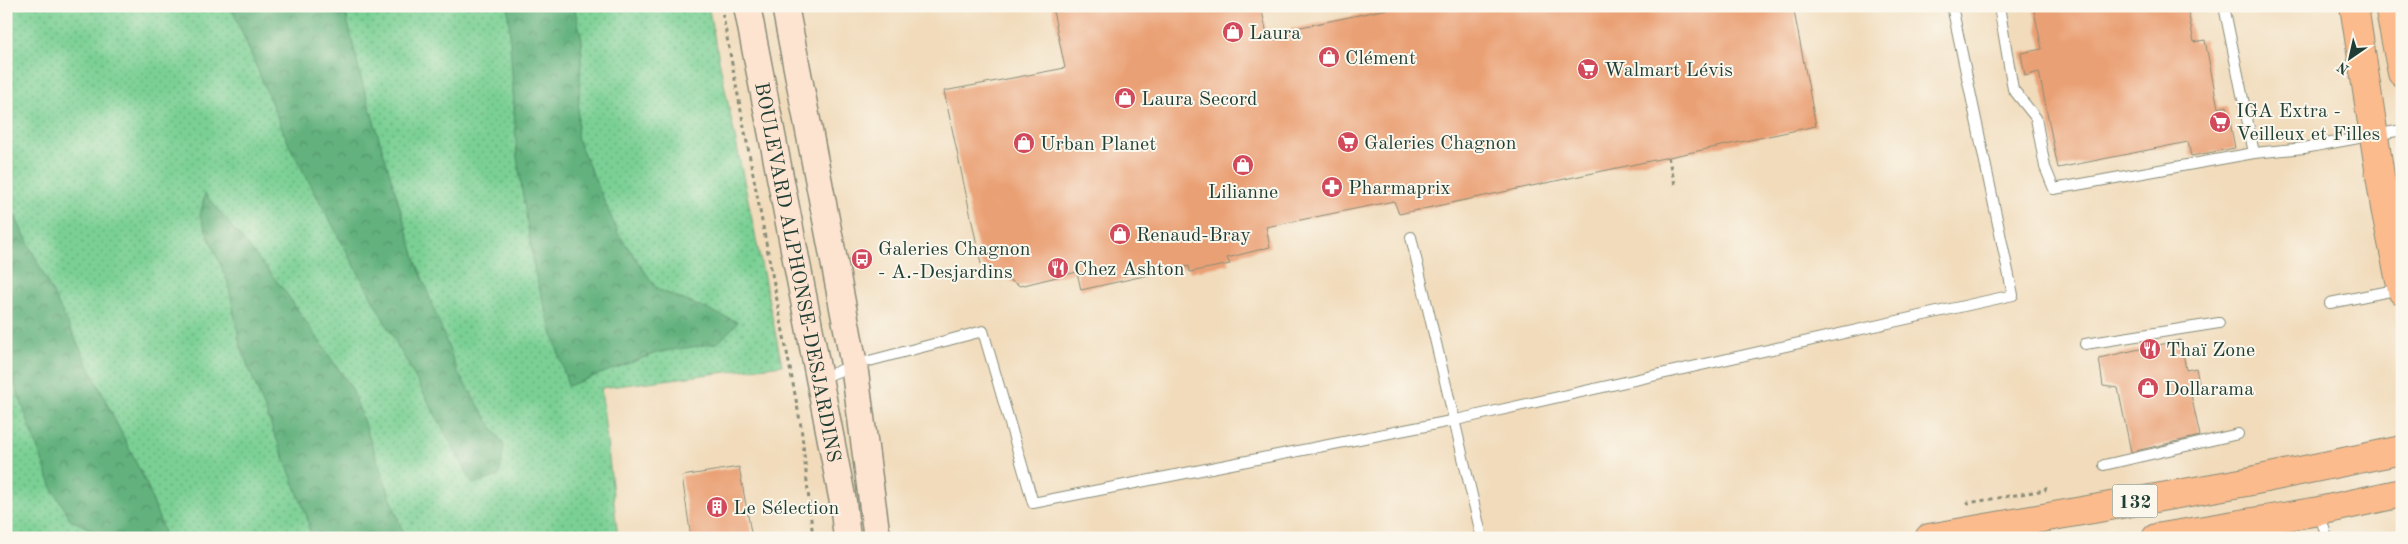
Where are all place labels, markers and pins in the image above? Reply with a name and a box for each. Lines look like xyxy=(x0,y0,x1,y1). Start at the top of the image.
shop icon: Laura xyxy=(1221,20,1245,44)
place label: Laura xyxy=(1249,24,1301,44)
shop icon: Clément xyxy=(1317,45,1341,69)
place label: Clément xyxy=(1345,49,1416,69)
supermarket icon: Walmart Lévis xyxy=(1576,57,1600,81)
place label: Walmart Lévis xyxy=(1604,61,1733,81)
shop icon: Laura Secord xyxy=(1113,86,1137,110)
place label: Laura Secord xyxy=(1141,90,1258,110)
place label: IGA Extra - Veilleux et Filles xyxy=(2236,102,2380,145)
supermarket icon: IGA Extra - Veilleux et Filles xyxy=(2208,110,2232,134)
supermarket icon: Galeries Chagnon xyxy=(1336,130,1360,154)
shop icon: Urban Planet xyxy=(1012,131,1036,155)
place label: Galeries Chagnon xyxy=(1364,134,1517,154)
place label: Urban Planet xyxy=(1040,135,1156,155)
shop icon: Lilianne xyxy=(1231,153,1255,177)
pharmacy icon: Pharmaprix xyxy=(1320,175,1344,199)
place label: Pharmaprix xyxy=(1348,179,1451,199)
place label: Lilianne xyxy=(1208,183,1278,203)
shop icon: Renaud-Bray xyxy=(1108,222,1132,246)
place label: Renaud-Bray xyxy=(1136,226,1251,246)
place label: Galeries Chagnon - A.-Desjardins xyxy=(878,240,1031,283)
bus stop icon: Galeries Chagnon - A.-Desjardins xyxy=(850,247,874,271)
restaurant icon: Chez Ashton xyxy=(1046,256,1070,280)
place label: Chez Ashton xyxy=(1074,260,1185,280)
restaurant icon: Thaï Zone xyxy=(2138,337,2162,361)
place label: Thaï Zone xyxy=(2166,341,2255,361)
shop icon: Dollarama xyxy=(2136,376,2160,400)
place label: Dollarama xyxy=(2164,380,2254,400)
building icon: Le Sélection xyxy=(705,495,729,519)
place label: Le Sélection xyxy=(733,499,839,519)

